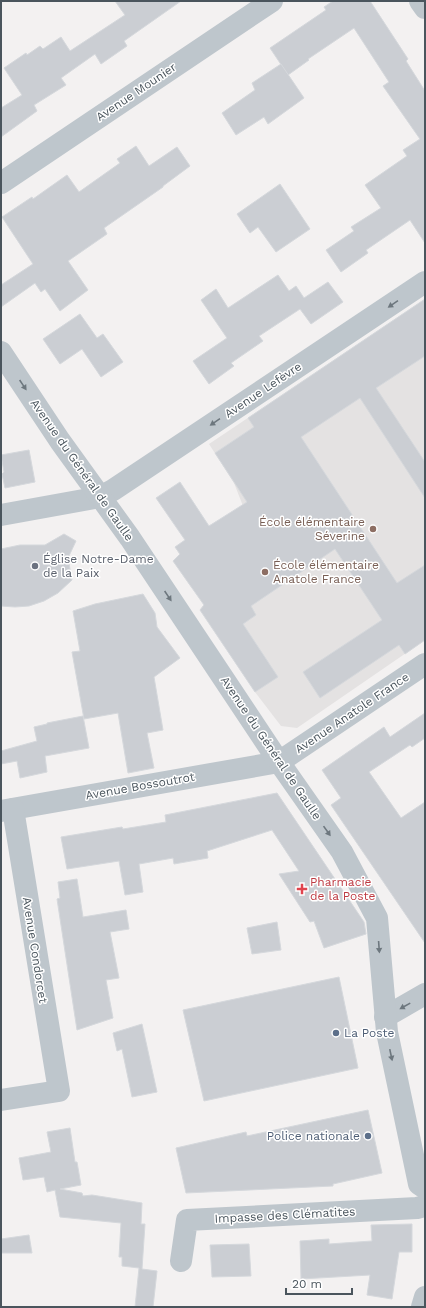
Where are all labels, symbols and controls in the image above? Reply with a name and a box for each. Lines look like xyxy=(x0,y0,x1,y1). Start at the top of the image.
street label: Avenue Mounier xyxy=(93,60,179,124)
one-way arrow xyxy=(387,300,398,307)
street label: Avenue Lefèvre xyxy=(222,359,304,421)
one-way arrow xyxy=(19,380,27,390)
street label: Avenue du Général de Gaulle xyxy=(27,396,137,544)
one-way arrow xyxy=(209,418,220,426)
place label: École élémentaire Séverine xyxy=(259,515,365,543)
marker: École élémentaire Séverine xyxy=(368,524,378,534)
place label: Église Notre-Dame de la Paix xyxy=(43,552,154,580)
place label: École élémentaire Anatole France xyxy=(273,558,379,586)
marker: Église Notre-Dame de la Paix xyxy=(30,561,40,571)
marker: École élémentaire Anatole France xyxy=(260,567,270,577)
one-way arrow xyxy=(164,590,172,601)
street label: Avenue Anatole France xyxy=(292,670,412,756)
street label: Avenue du Général de Gaulle xyxy=(218,674,324,822)
street label: Avenue Bossoutrot xyxy=(84,769,196,803)
one-way arrow xyxy=(323,825,331,836)
place label: Pharmacie de la Poste xyxy=(310,875,376,903)
marker: Pharmacie de la Poste xyxy=(297,884,307,894)
street label: Avenue Condorcet xyxy=(20,896,50,1004)
one-way arrow xyxy=(376,941,383,953)
one-way arrow xyxy=(399,1002,411,1009)
place label: La Poste xyxy=(344,1026,395,1040)
marker: La Poste xyxy=(331,1028,341,1038)
one-way arrow xyxy=(389,1049,395,1061)
place label: Police nationale xyxy=(267,1129,360,1143)
marker: Police nationale xyxy=(363,1131,373,1141)
street label: Impasse des Clématites xyxy=(214,1204,356,1226)
scale bar xyxy=(286,1270,352,1296)
text: 20 m xyxy=(292,1277,322,1291)

